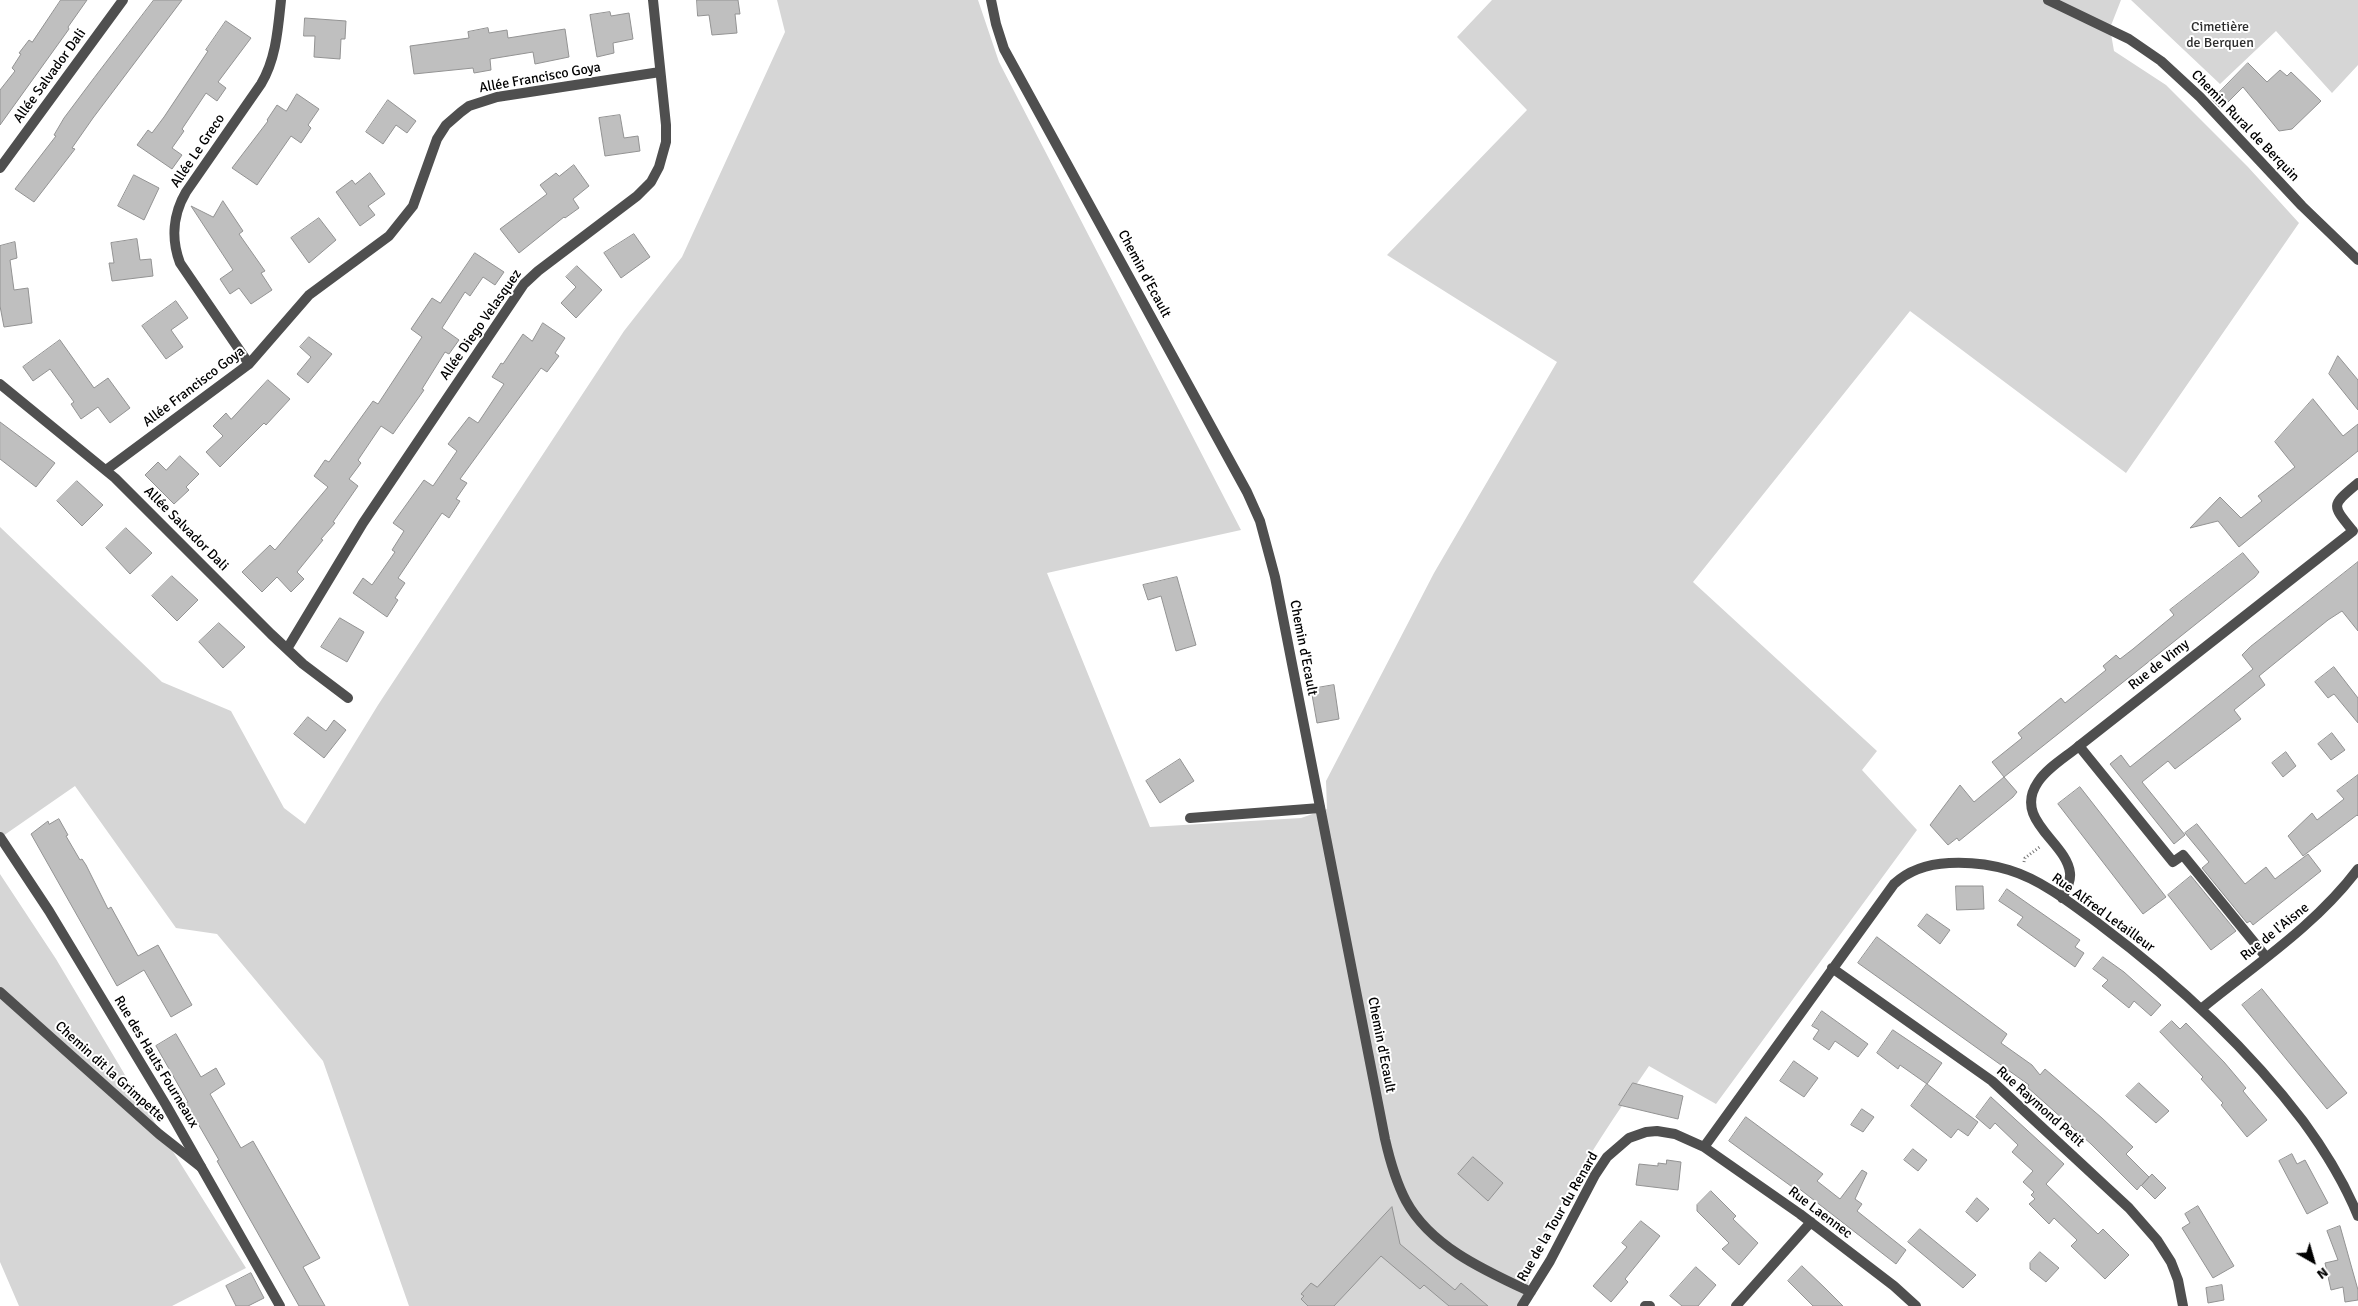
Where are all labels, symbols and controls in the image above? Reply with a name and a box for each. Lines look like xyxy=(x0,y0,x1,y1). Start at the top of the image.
park label: Cimetière de Berquen xyxy=(2186,19,2254,52)
street label: Allée Salvador Dali xyxy=(10,26,90,126)
street label: Allée Francisco Goya xyxy=(478,59,602,97)
street label: Chemin Rural de Berquin xyxy=(2187,67,2303,185)
street label: Allée Le Greco xyxy=(167,111,229,191)
street label: Chemin d'Ecault xyxy=(1114,227,1174,321)
street label: Allée Diego Velasquez xyxy=(437,267,525,383)
street label: Allée Francisco Goya xyxy=(140,343,248,431)
street label: Allée Salvador Dali xyxy=(140,483,232,575)
street label: Chemin d'Ecault xyxy=(1286,599,1320,697)
street label: Rue de Vimy xyxy=(2125,636,2193,694)
street label: Rue Alfred Letailleur xyxy=(2048,870,2158,956)
street label: Rue de l'Aisne xyxy=(2237,899,2313,965)
street label: Rue des Hauts Fourneaux xyxy=(110,993,202,1131)
street label: Chemin d'Ecault xyxy=(1364,996,1398,1094)
street label: Chemin dit la Grimpette xyxy=(51,1018,169,1126)
street label: Rue Raymond Petit xyxy=(1993,1063,2087,1151)
street label: Rue de la Tour du Renard xyxy=(1514,1149,1602,1285)
street label: Rue Laennec xyxy=(1785,1183,1855,1243)
north arrow xyxy=(2288,1236,2338,1286)
text: N xyxy=(2313,1264,2332,1283)

